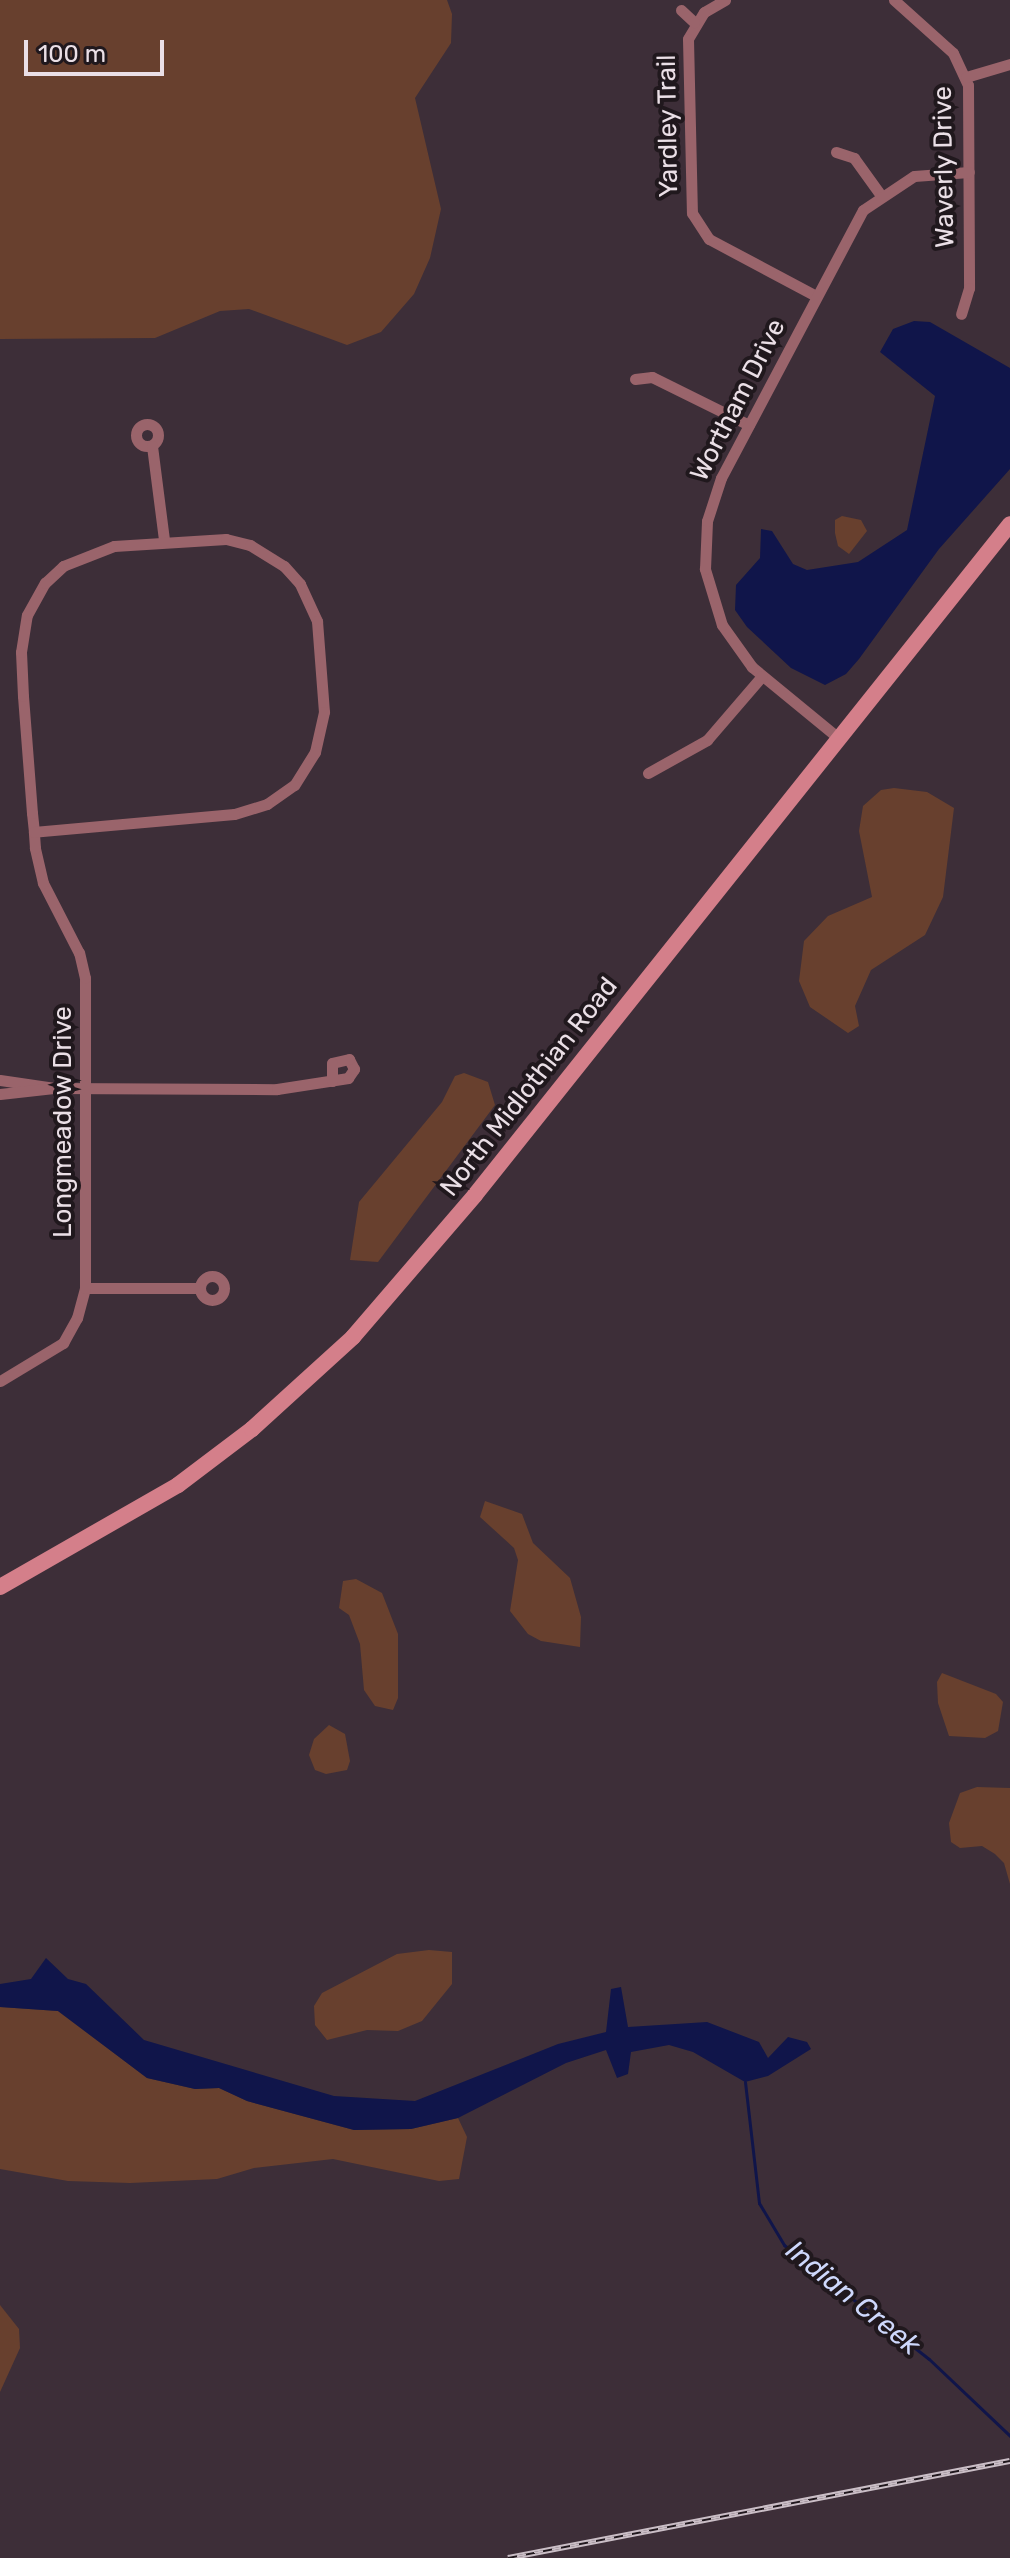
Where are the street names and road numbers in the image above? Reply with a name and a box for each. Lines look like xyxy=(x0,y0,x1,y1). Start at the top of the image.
street label: Yardley Trail xyxy=(651,54,685,198)
street label: Waverly Drive xyxy=(927,86,961,248)
street label: Wortham Drive xyxy=(684,314,792,486)
street label: North Midlothian Road xyxy=(434,971,624,1203)
street label: Longmeadow Drive xyxy=(47,1006,79,1238)

